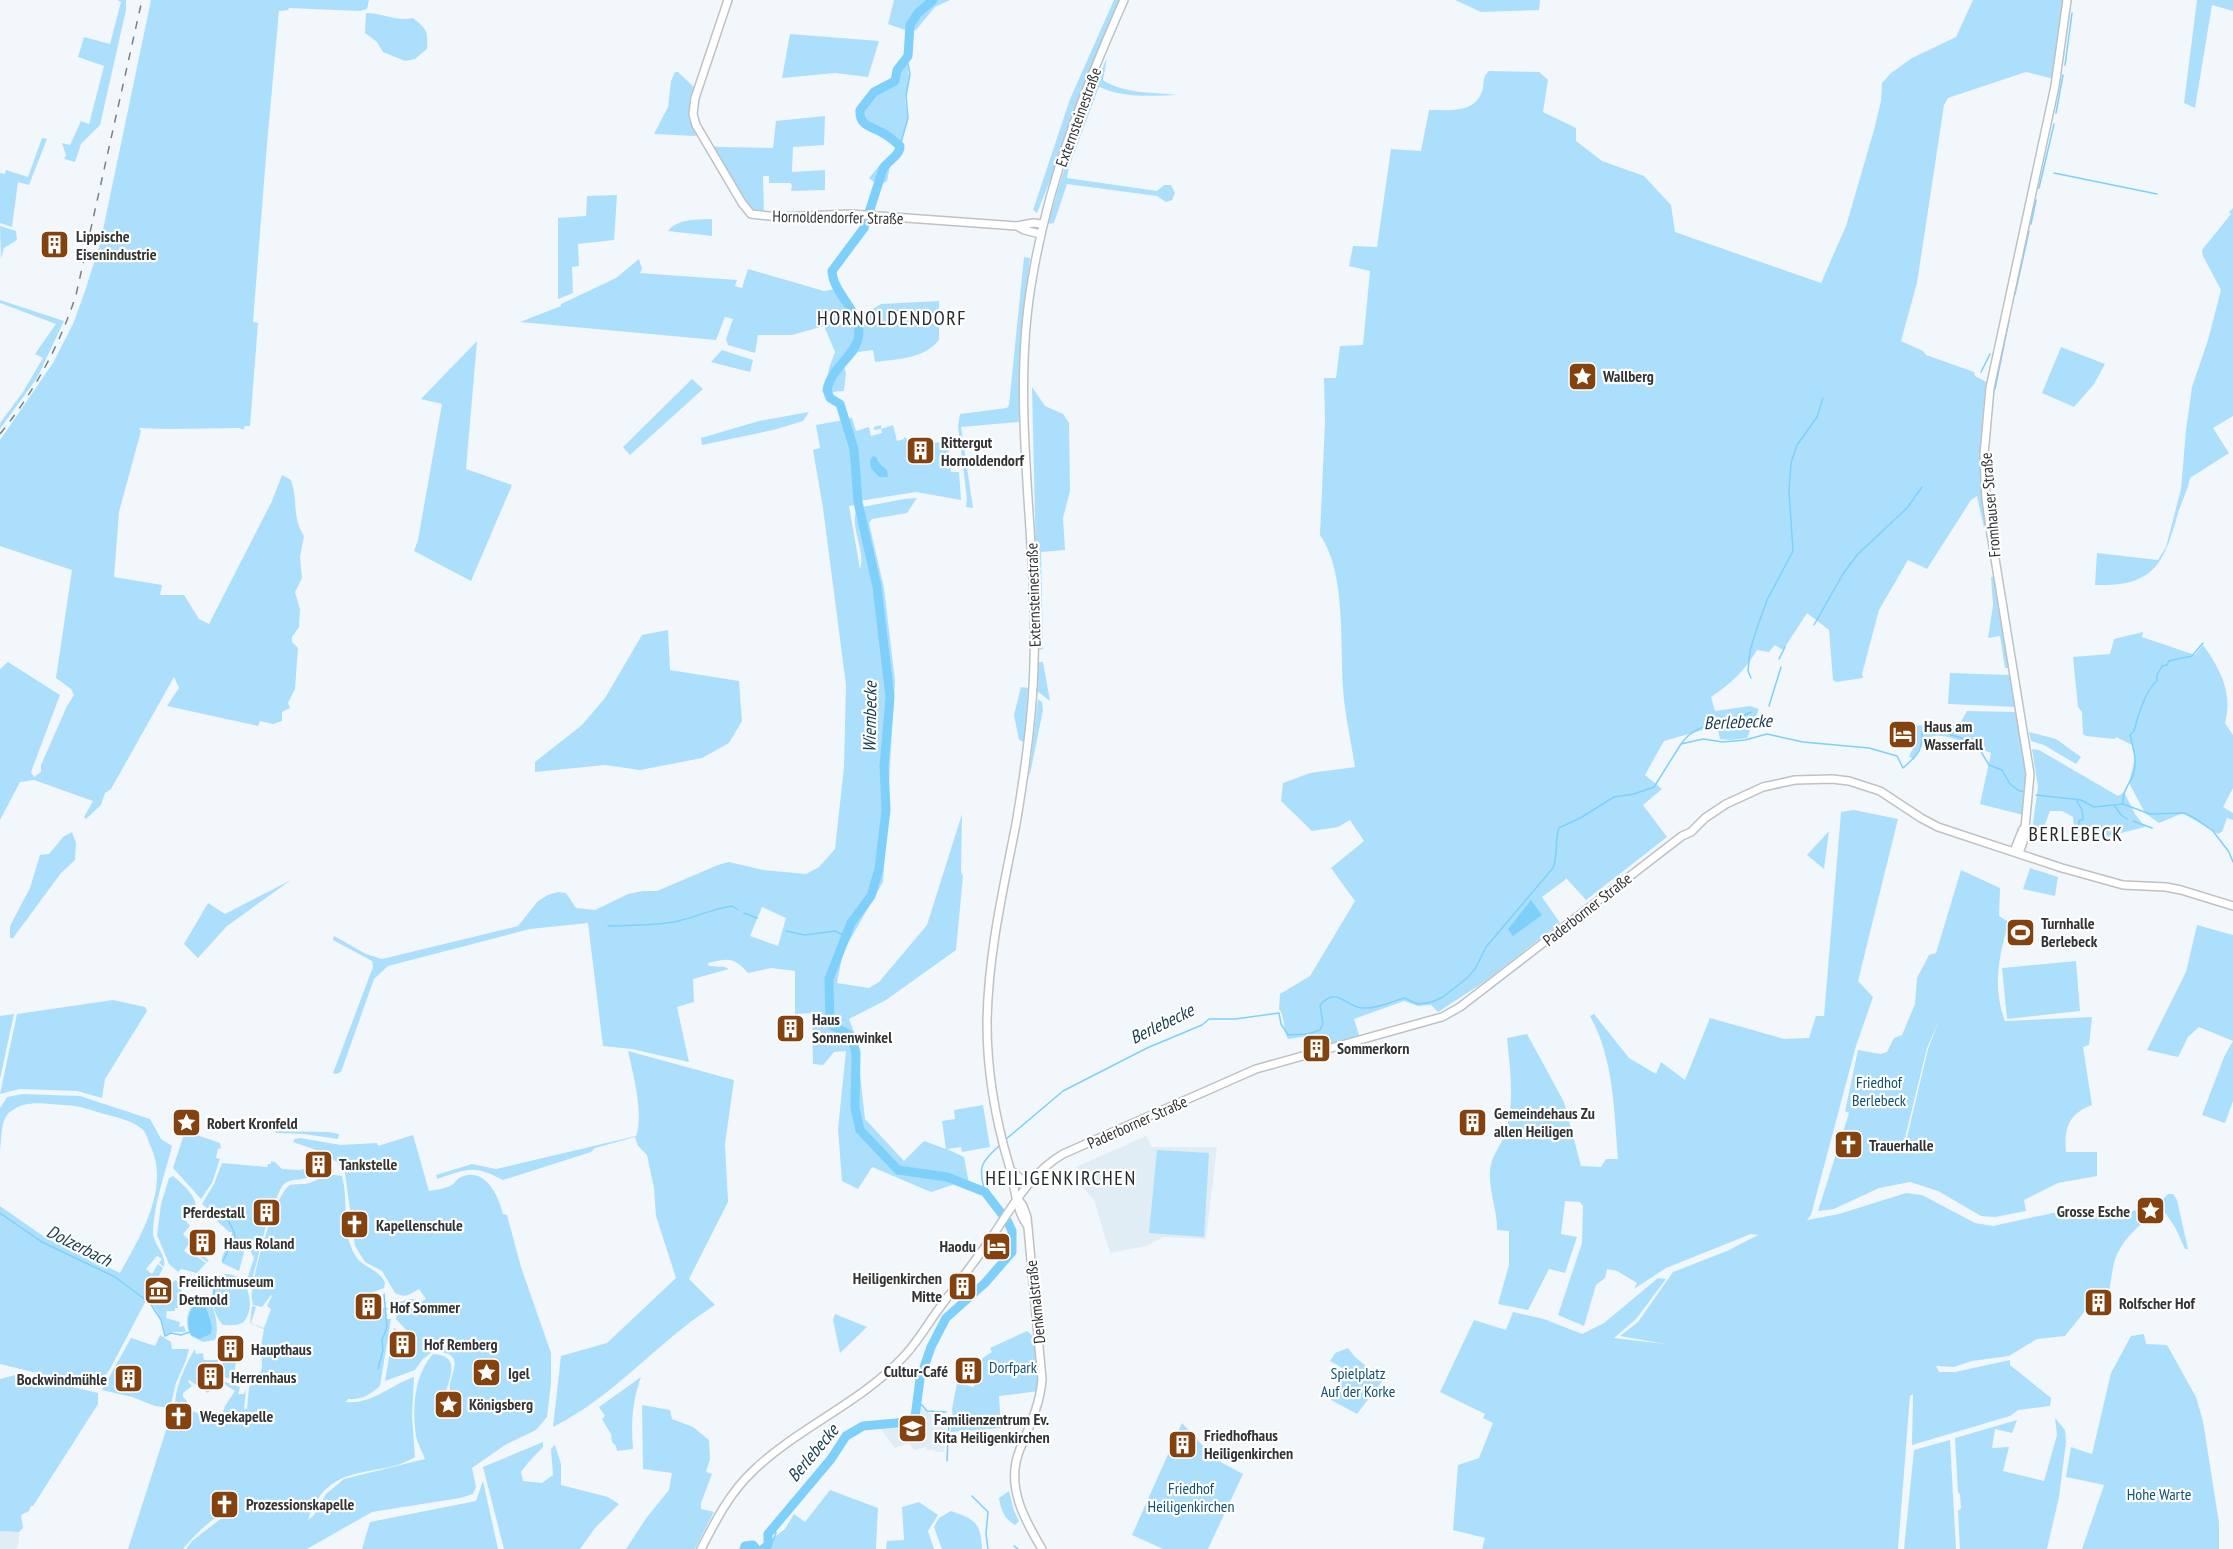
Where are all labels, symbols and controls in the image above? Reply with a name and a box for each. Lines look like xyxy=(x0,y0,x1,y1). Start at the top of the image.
street label: Externsteinestraße xyxy=(1051,65,1105,169)
street label: Hornoldendorfer Straße xyxy=(772,206,904,228)
place label: Lippische Eisenindustrie xyxy=(76,226,157,264)
building icon: Lippische Eisenindustrie xyxy=(39,229,71,261)
district label: HORNOLDENDORF xyxy=(817,305,967,331)
place icon: Wallberg xyxy=(1566,360,1598,392)
place label: Wallberg xyxy=(1602,366,1654,386)
place label: Rittergut Hornoldendorf xyxy=(941,432,1025,470)
building icon: Rittergut Hornoldendorf xyxy=(904,435,936,467)
street label: Fromhauser Straße xyxy=(1975,452,2005,558)
street label: Externsteinestraße xyxy=(1021,543,1045,647)
water label: Wiembecke xyxy=(857,680,882,753)
water label: Berlebecke xyxy=(1703,709,1774,734)
place label: Haus am Wasserfall xyxy=(1923,716,1983,754)
hotel icon: Haus am Wasserfall xyxy=(1887,719,1919,751)
district label: BERLEBECK xyxy=(2029,821,2124,847)
street label: Paderborner Straße xyxy=(1539,868,1635,950)
place label: Turnhalle Berlebeck xyxy=(2041,913,2098,951)
sports icon: Turnhalle Berlebeck xyxy=(2004,916,2036,948)
water label: Berlebecke xyxy=(1126,998,1199,1049)
place label: Haus Sonnenwinkel xyxy=(812,1009,892,1047)
building icon: Haus Sonnenwinkel xyxy=(775,1012,807,1044)
building icon: Sommerkorn xyxy=(1300,1032,1332,1064)
place label: Sommerkorn xyxy=(1337,1038,1409,1058)
park label: Friedhof Berlebeck xyxy=(1852,1072,1907,1110)
street label: Paderborner Straße xyxy=(1084,1091,1190,1153)
place label: Gemeindehaus Zu allen Heiligen xyxy=(1494,1103,1595,1141)
building icon: Gemeindehaus Zu allen Heiligen xyxy=(1457,1106,1489,1138)
place icon: Robert Kronfeld xyxy=(170,1107,202,1139)
place label: Robert Kronfeld xyxy=(207,1113,298,1133)
church icon: Trauerhalle xyxy=(1832,1129,1864,1161)
place label: Trauerhalle xyxy=(1869,1135,1934,1155)
building icon: Tankstelle xyxy=(302,1148,334,1180)
place label: Tankstelle xyxy=(339,1154,397,1174)
district label: HEILIGENKIRCHEN xyxy=(985,1165,1137,1191)
place icon: Grosse Esche xyxy=(2135,1195,2167,1227)
building icon: Pferdestall xyxy=(250,1196,282,1228)
place label: Grosse Esche xyxy=(2057,1201,2130,1221)
place label: Pferdestall xyxy=(183,1202,245,1222)
church icon: Kapellenschule xyxy=(339,1209,371,1241)
place label: Kapellenschule xyxy=(376,1215,463,1235)
water label: Dolzerbach xyxy=(43,1220,116,1272)
building icon: Haus Roland xyxy=(187,1227,219,1259)
hotel icon: Haodu xyxy=(981,1230,1013,1262)
place label: Haus Roland xyxy=(224,1233,294,1253)
place label: Haodu xyxy=(939,1236,976,1256)
street label: Denkmalstraße xyxy=(1021,1259,1049,1345)
place label: Heiligenkirchen Mitte xyxy=(853,1268,942,1306)
place label: Freilichtmuseum Detmold xyxy=(179,1271,274,1309)
building icon: Heiligenkirchen Mitte xyxy=(947,1271,979,1303)
museum icon: Freilichtmuseum Detmold xyxy=(142,1274,174,1306)
building icon: Rolfscher Hof xyxy=(2082,1287,2114,1319)
building icon: Hof Sommer xyxy=(353,1291,385,1323)
place label: Rolfscher Hof xyxy=(2119,1293,2195,1313)
place label: Hof Sommer xyxy=(390,1297,460,1317)
building icon: Hof Remberg xyxy=(387,1328,419,1360)
building icon: Haupthaus xyxy=(214,1333,246,1365)
place label: Hof Remberg xyxy=(424,1334,498,1354)
place label: Haupthaus xyxy=(251,1339,312,1359)
building icon: Cultur-Café xyxy=(953,1355,985,1387)
place icon: Igel xyxy=(471,1357,503,1389)
park label: Dorfpark xyxy=(989,1357,1038,1377)
building icon: Herrenhaus xyxy=(194,1361,226,1393)
place label: Cultur-Café xyxy=(884,1361,948,1381)
building icon: Bockwindmühle xyxy=(112,1363,144,1395)
place label: Igel xyxy=(508,1363,530,1383)
park label: Spielplatz Auf der Korke xyxy=(1321,1363,1395,1401)
place label: Herrenhaus xyxy=(231,1367,297,1387)
place label: Bockwindmühle xyxy=(17,1369,107,1389)
place icon: Königsberg xyxy=(432,1388,464,1420)
place label: Königsberg xyxy=(469,1394,533,1414)
church icon: Wegekapelle xyxy=(163,1400,195,1432)
place label: Wegekapelle xyxy=(199,1406,274,1426)
place label: Familienzentrum Ev. Kita Heiligenkirchen xyxy=(934,1409,1050,1447)
school or university icon: Familienzentrum Ev. Kita Heiligenkirchen xyxy=(897,1412,929,1444)
water label: Berlebecke xyxy=(782,1418,844,1486)
place label: Friedhofhaus Heiligenkirchen xyxy=(1204,1425,1293,1463)
building icon: Friedhofhaus Heiligenkirchen xyxy=(1167,1428,1199,1460)
park label: Friedhof Heiligenkirchen xyxy=(1148,1478,1234,1516)
park label: Hohe Warte xyxy=(2127,1484,2191,1504)
church icon: Prozessionskapelle xyxy=(209,1488,241,1520)
place label: Prozessionskapelle xyxy=(246,1494,355,1514)

